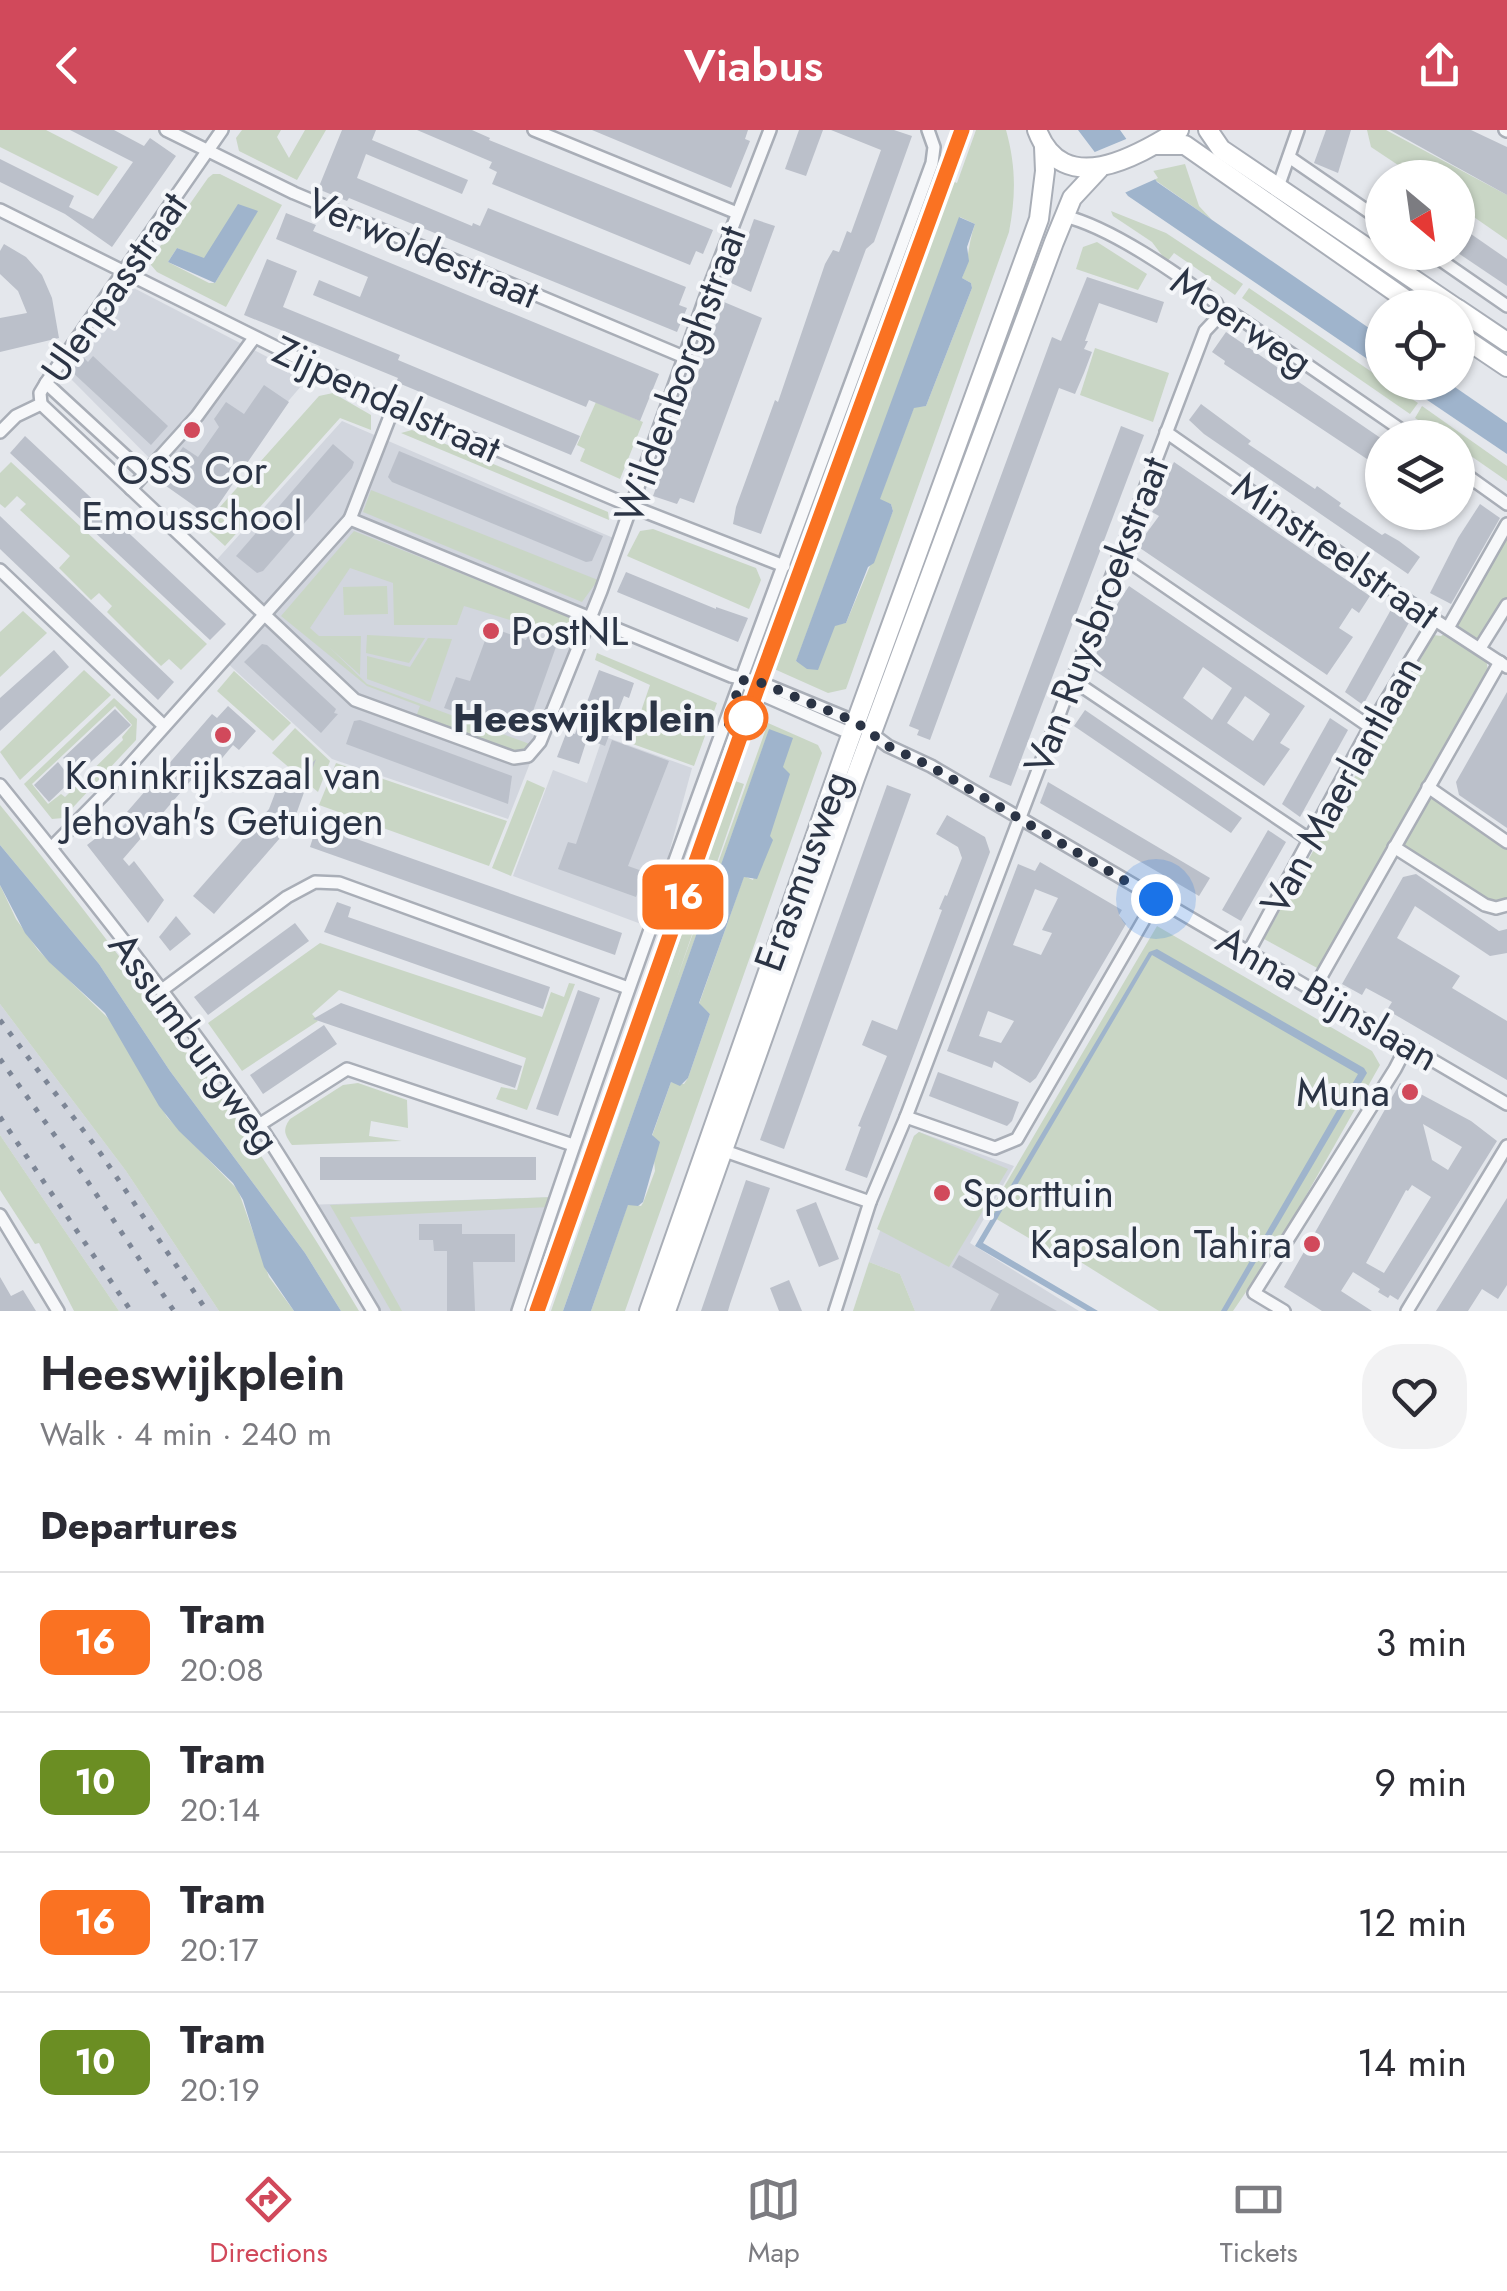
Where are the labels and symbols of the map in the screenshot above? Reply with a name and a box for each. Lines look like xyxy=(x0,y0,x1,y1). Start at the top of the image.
north arrow xyxy=(1365,160,1475,270)
street label: Verwoldestraat xyxy=(298,173,549,323)
street label: Ulenpasstraat xyxy=(27,179,202,394)
street label: Wildenborghstraat xyxy=(599,217,761,531)
street label: Moerweg xyxy=(1160,252,1324,390)
street label: Zijpendalstraat xyxy=(264,321,511,477)
marker: OSS Cor Emousschool xyxy=(181,419,203,441)
place label: OSS Cor Emousschool xyxy=(81,441,303,545)
street label: Van Ruysbroekstraat xyxy=(1009,448,1183,782)
street label: Minstreelstraat xyxy=(1221,457,1451,643)
place label: PostNL xyxy=(511,602,628,660)
marker: PostNL xyxy=(480,620,502,642)
street label: Van Maerlantlaan xyxy=(1246,645,1436,925)
place label: Heeswijkplein xyxy=(453,689,716,747)
marker: Heeswijkplein xyxy=(725,697,767,739)
marker: Koninkrijkszaal van Jehovah's Getuigen xyxy=(212,724,234,746)
place label: Koninkrijkszaal van Jehovah's Getuigen xyxy=(57,746,384,850)
street label: Erasmusweg xyxy=(739,763,865,979)
line badge: 16 xyxy=(638,864,728,930)
your location xyxy=(1131,874,1181,924)
street label: Anna Bijnslaan xyxy=(1206,911,1450,1085)
street label: Assumburgweg xyxy=(95,920,295,1164)
place label: Muna xyxy=(1296,1063,1390,1121)
marker: Muna xyxy=(1399,1081,1421,1103)
place label: Sporttuin xyxy=(962,1164,1114,1222)
marker: Sporttuin xyxy=(931,1182,953,1204)
place label: Kapsalon Tahira xyxy=(1030,1215,1292,1273)
marker: Kapsalon Tahira xyxy=(1301,1233,1323,1255)

